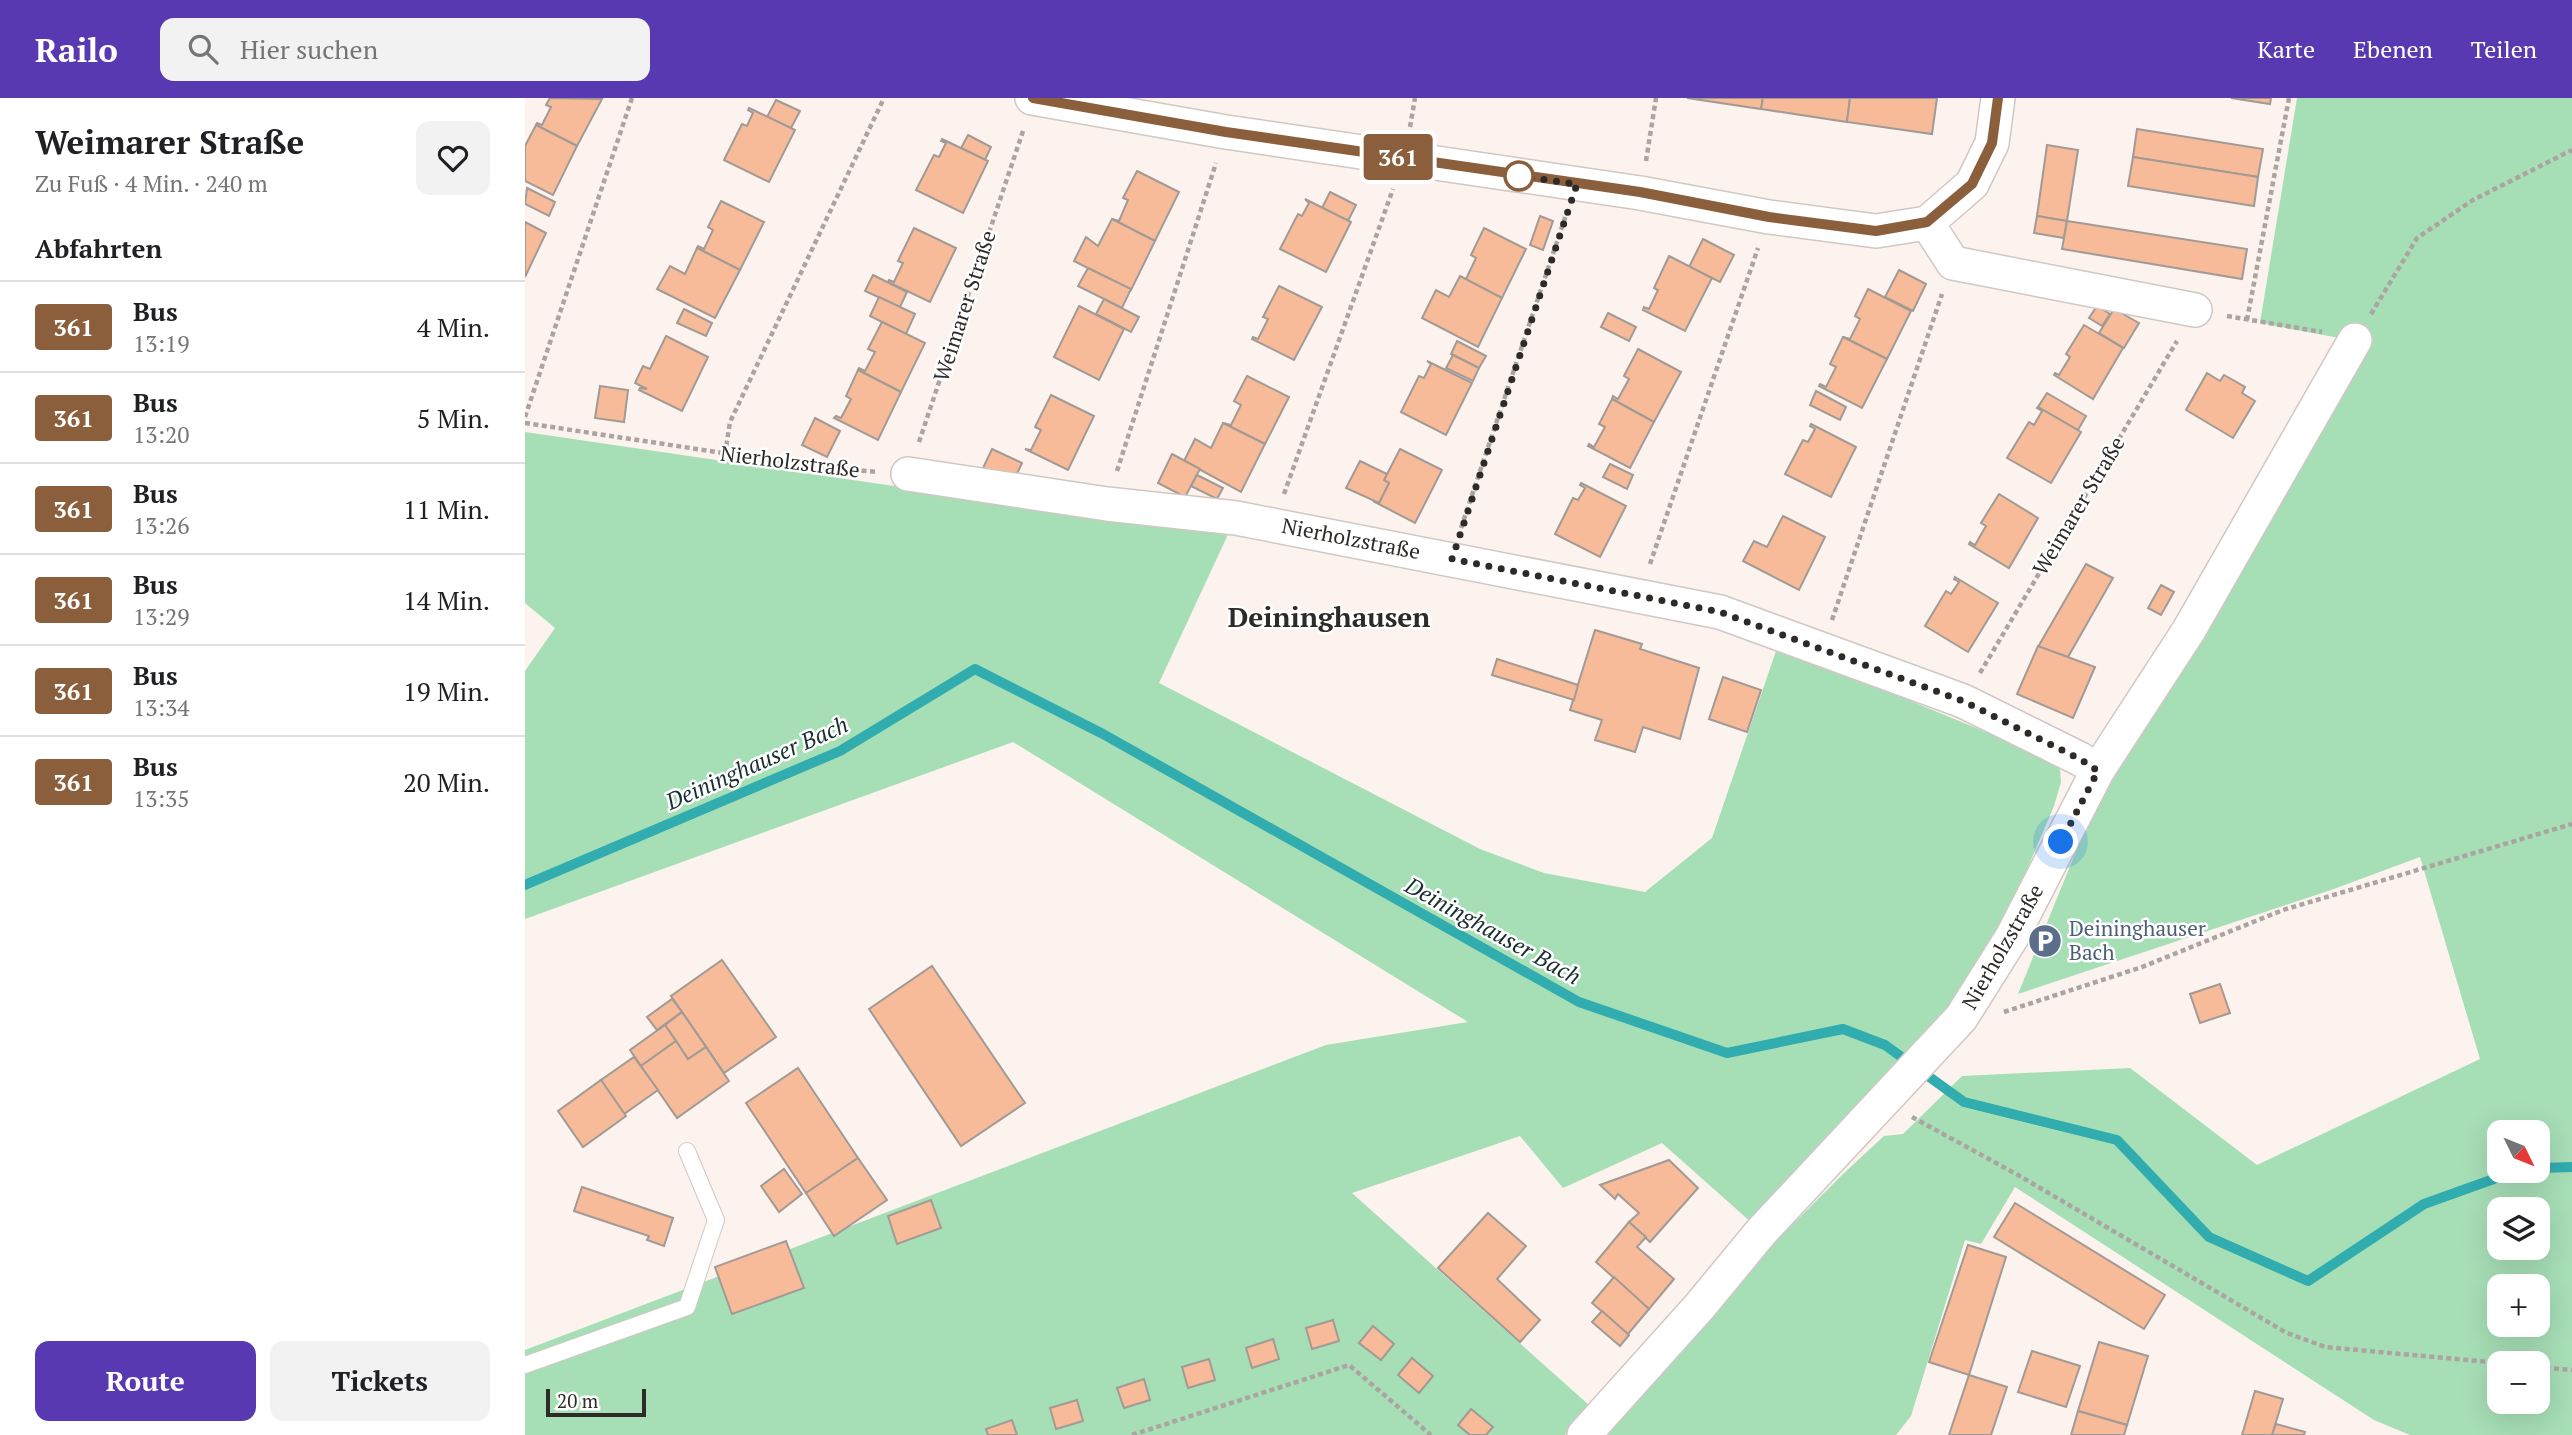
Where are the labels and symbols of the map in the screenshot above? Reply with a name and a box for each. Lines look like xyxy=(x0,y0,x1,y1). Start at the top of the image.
line badge: 361 xyxy=(1358,134,1438,180)
unlabelled marker xyxy=(1504,161,1534,191)
street label: Weimarer Straße xyxy=(926,227,1002,385)
street label: Weimarer Straße xyxy=(2026,431,2131,580)
street label: Nierholzstraße xyxy=(719,439,861,483)
street label: Nierholzstraße xyxy=(1280,511,1423,565)
district label: Deininghausen xyxy=(1228,598,1430,635)
water label: Deininghauser Bach xyxy=(660,708,853,817)
your location xyxy=(2043,824,2078,859)
water label: Deininghauser Bach xyxy=(1399,869,1587,992)
street label: Nierholzstraße xyxy=(1955,879,2049,1014)
place label: Deininghauser Bach xyxy=(2069,914,2206,966)
parking icon: Deininghauser Bach xyxy=(2026,922,2064,960)
north arrow xyxy=(2487,1120,2550,1183)
scale bar xyxy=(546,1386,646,1418)

